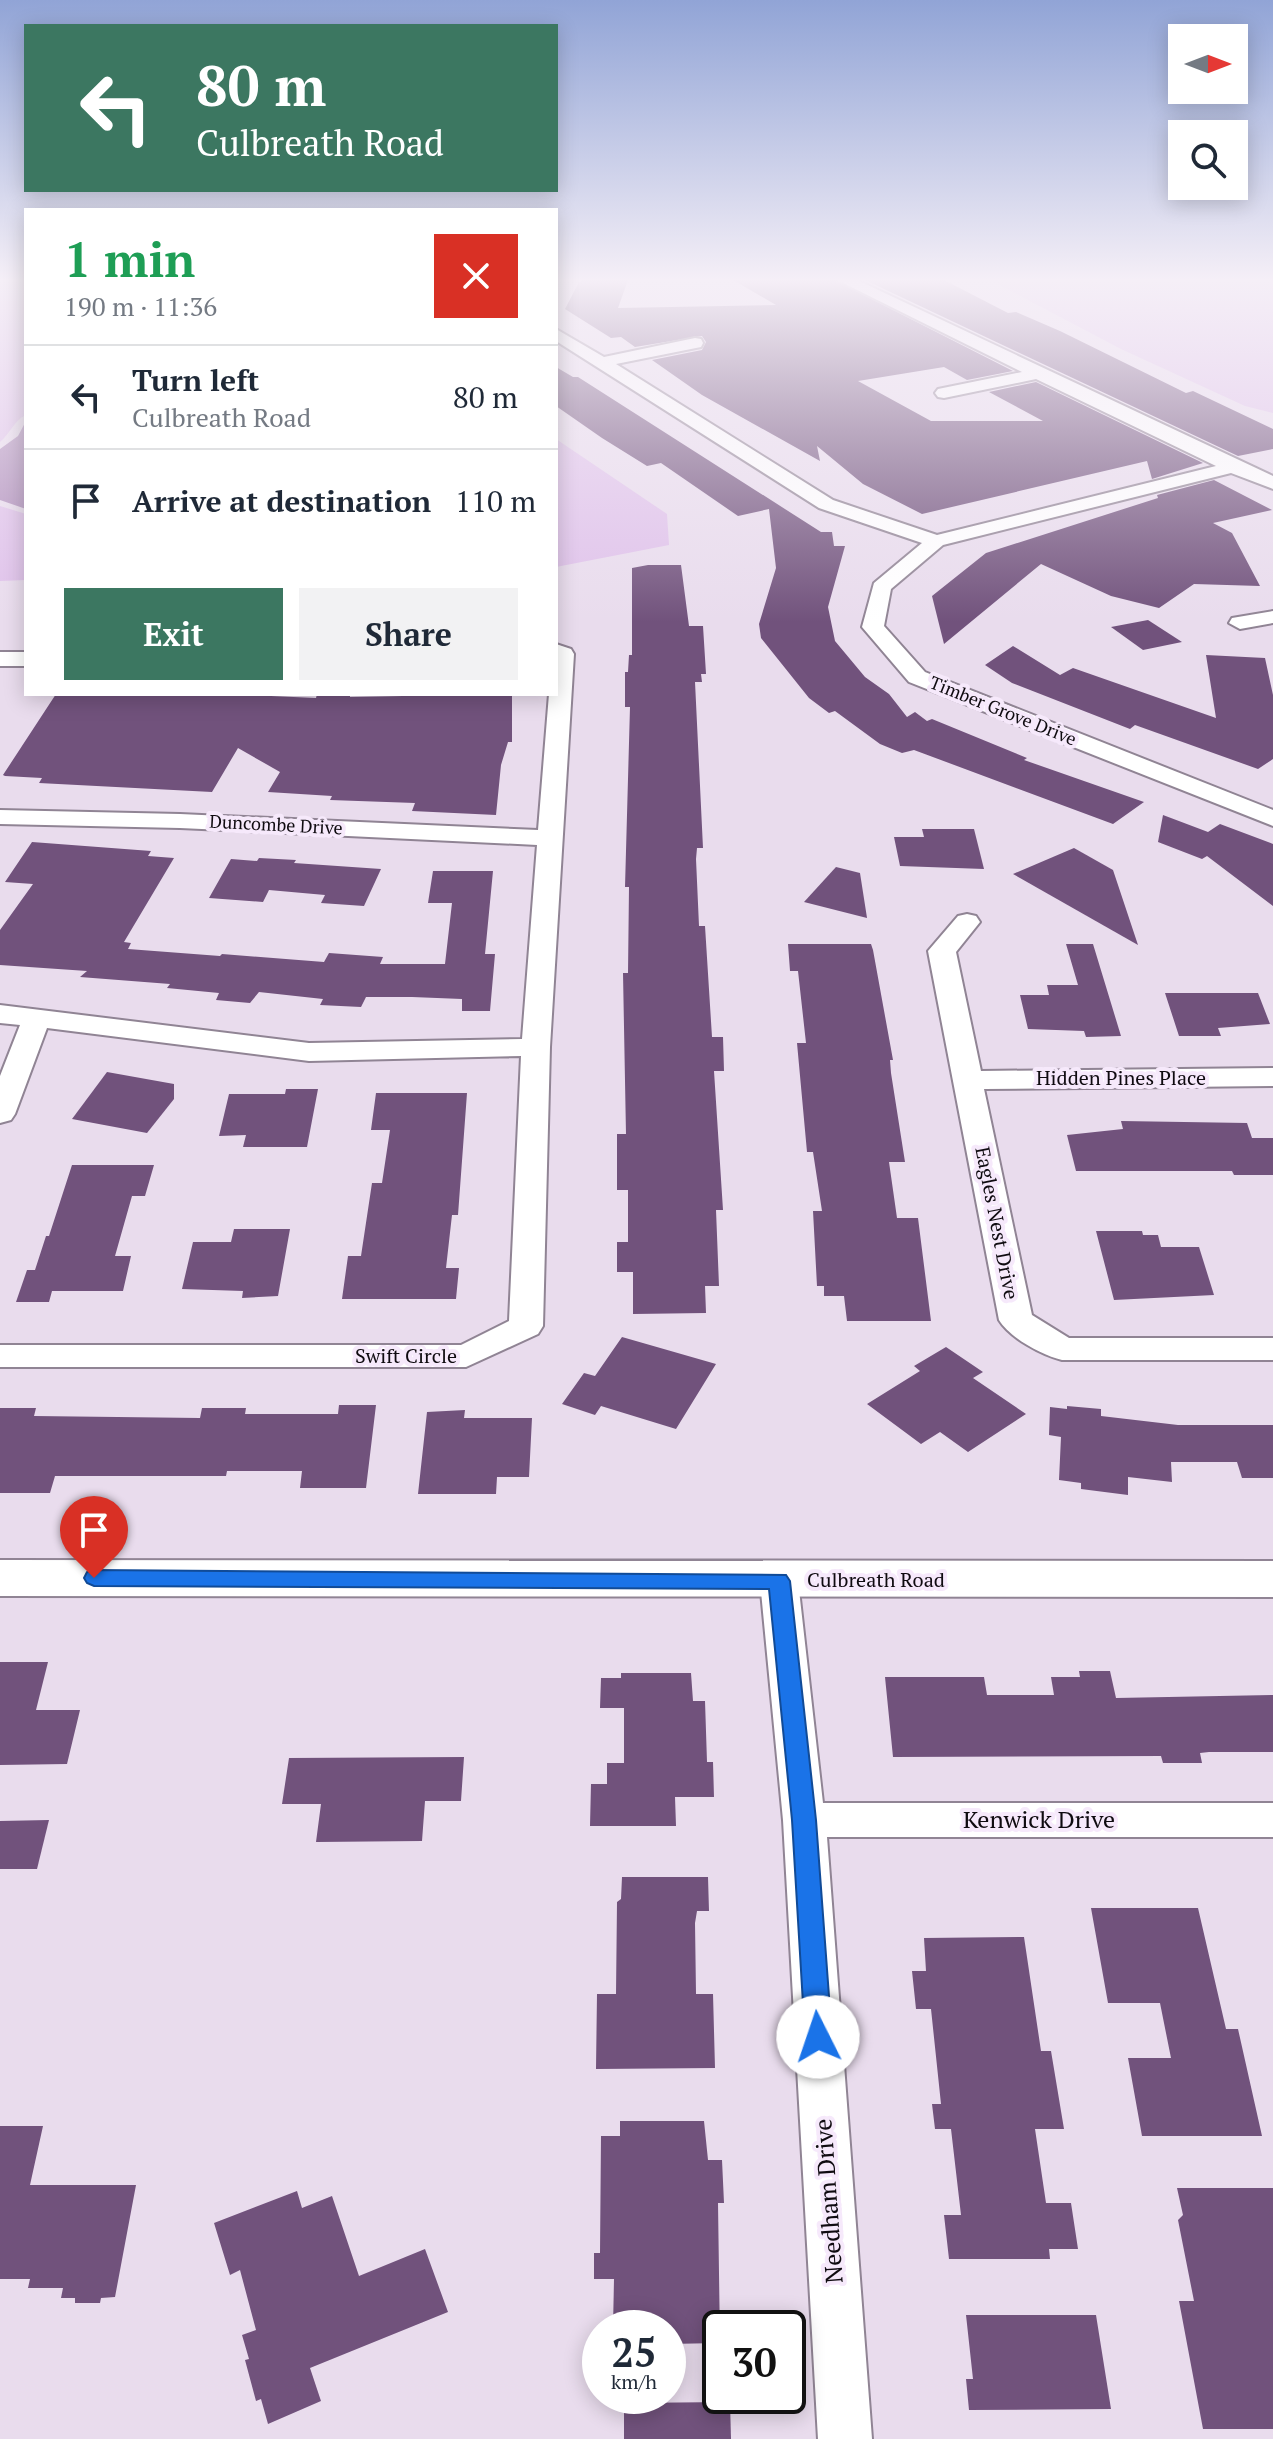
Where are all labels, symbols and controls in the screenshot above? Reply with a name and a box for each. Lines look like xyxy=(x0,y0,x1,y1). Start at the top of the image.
north arrow xyxy=(1168,24,1248,104)
map controls xyxy=(1168,24,1248,200)
text: 80 m xyxy=(196,48,326,122)
icon: left xyxy=(64,56,168,160)
text: Culbreath Road xyxy=(196,119,444,166)
button: search xyxy=(1168,120,1248,200)
text: 1 min xyxy=(64,227,195,291)
button: close xyxy=(434,234,518,318)
text: 190 m · 11:36 xyxy=(64,289,217,323)
text: Turn left xyxy=(132,360,259,400)
icon: left xyxy=(64,375,108,419)
text: 80 m xyxy=(453,377,518,417)
text: Culbreath Road xyxy=(132,400,311,434)
icon: arrive xyxy=(64,479,108,523)
text: Arrive at destination xyxy=(132,481,431,521)
text: 110 m xyxy=(455,481,536,521)
button: Exit xyxy=(64,588,283,680)
button: Share xyxy=(299,588,518,680)
street label: Timber Grove Drive xyxy=(926,670,1080,750)
street label: Duncombe Drive xyxy=(209,809,343,839)
street label: Hidden Pines Place xyxy=(1036,1064,1206,1091)
street label: Eagles Nest Drive xyxy=(969,1144,1026,1302)
street label: Swift Circle xyxy=(355,1342,457,1369)
pin xyxy=(60,1496,128,1578)
icon: arrive xyxy=(72,1508,116,1552)
street label: Culbreath Road xyxy=(807,1566,945,1593)
street label: Kenwick Drive xyxy=(963,1803,1115,1835)
position arrow xyxy=(776,1995,860,2079)
street label: Needham Drive xyxy=(806,2118,850,2285)
speed limit sign: 30 xyxy=(702,2310,806,2414)
text: 25 xyxy=(611,2325,657,2378)
text: km/h xyxy=(611,2368,657,2395)

